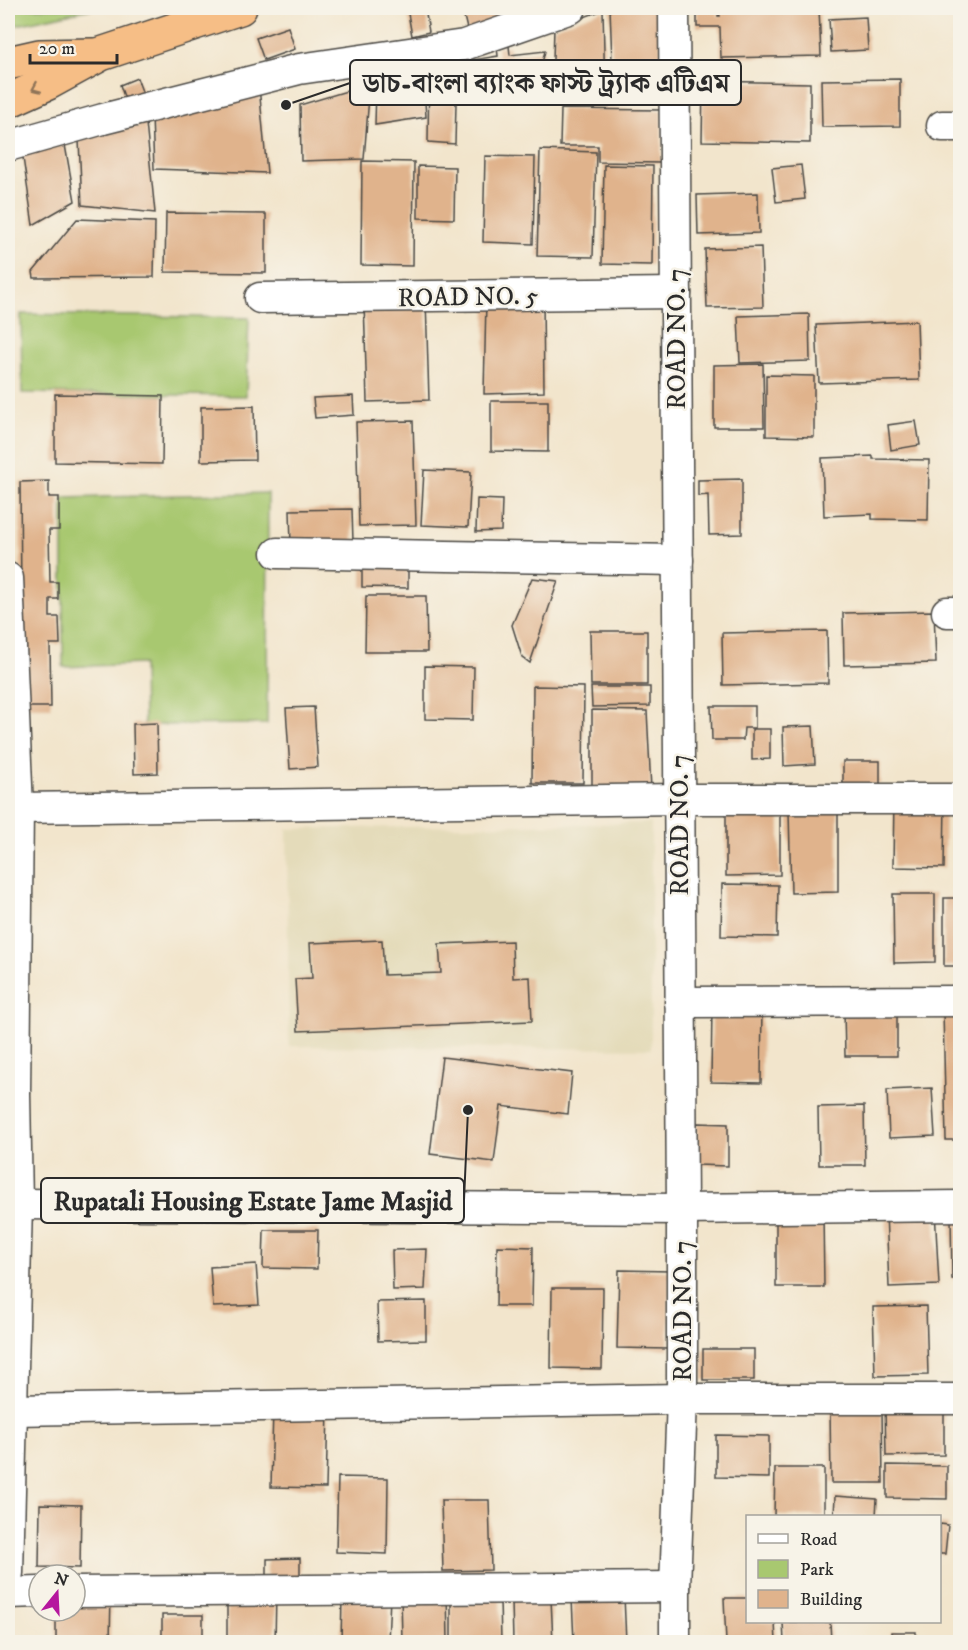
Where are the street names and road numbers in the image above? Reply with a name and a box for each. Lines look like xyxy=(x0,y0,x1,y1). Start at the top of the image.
street label: ROAD NO. 7 xyxy=(661,268,694,410)
street label: ROAD NO. 5 xyxy=(397,280,539,315)
street label: ROAD NO. 7 xyxy=(664,754,697,896)
street label: ROAD NO. 7 xyxy=(667,1240,700,1382)

